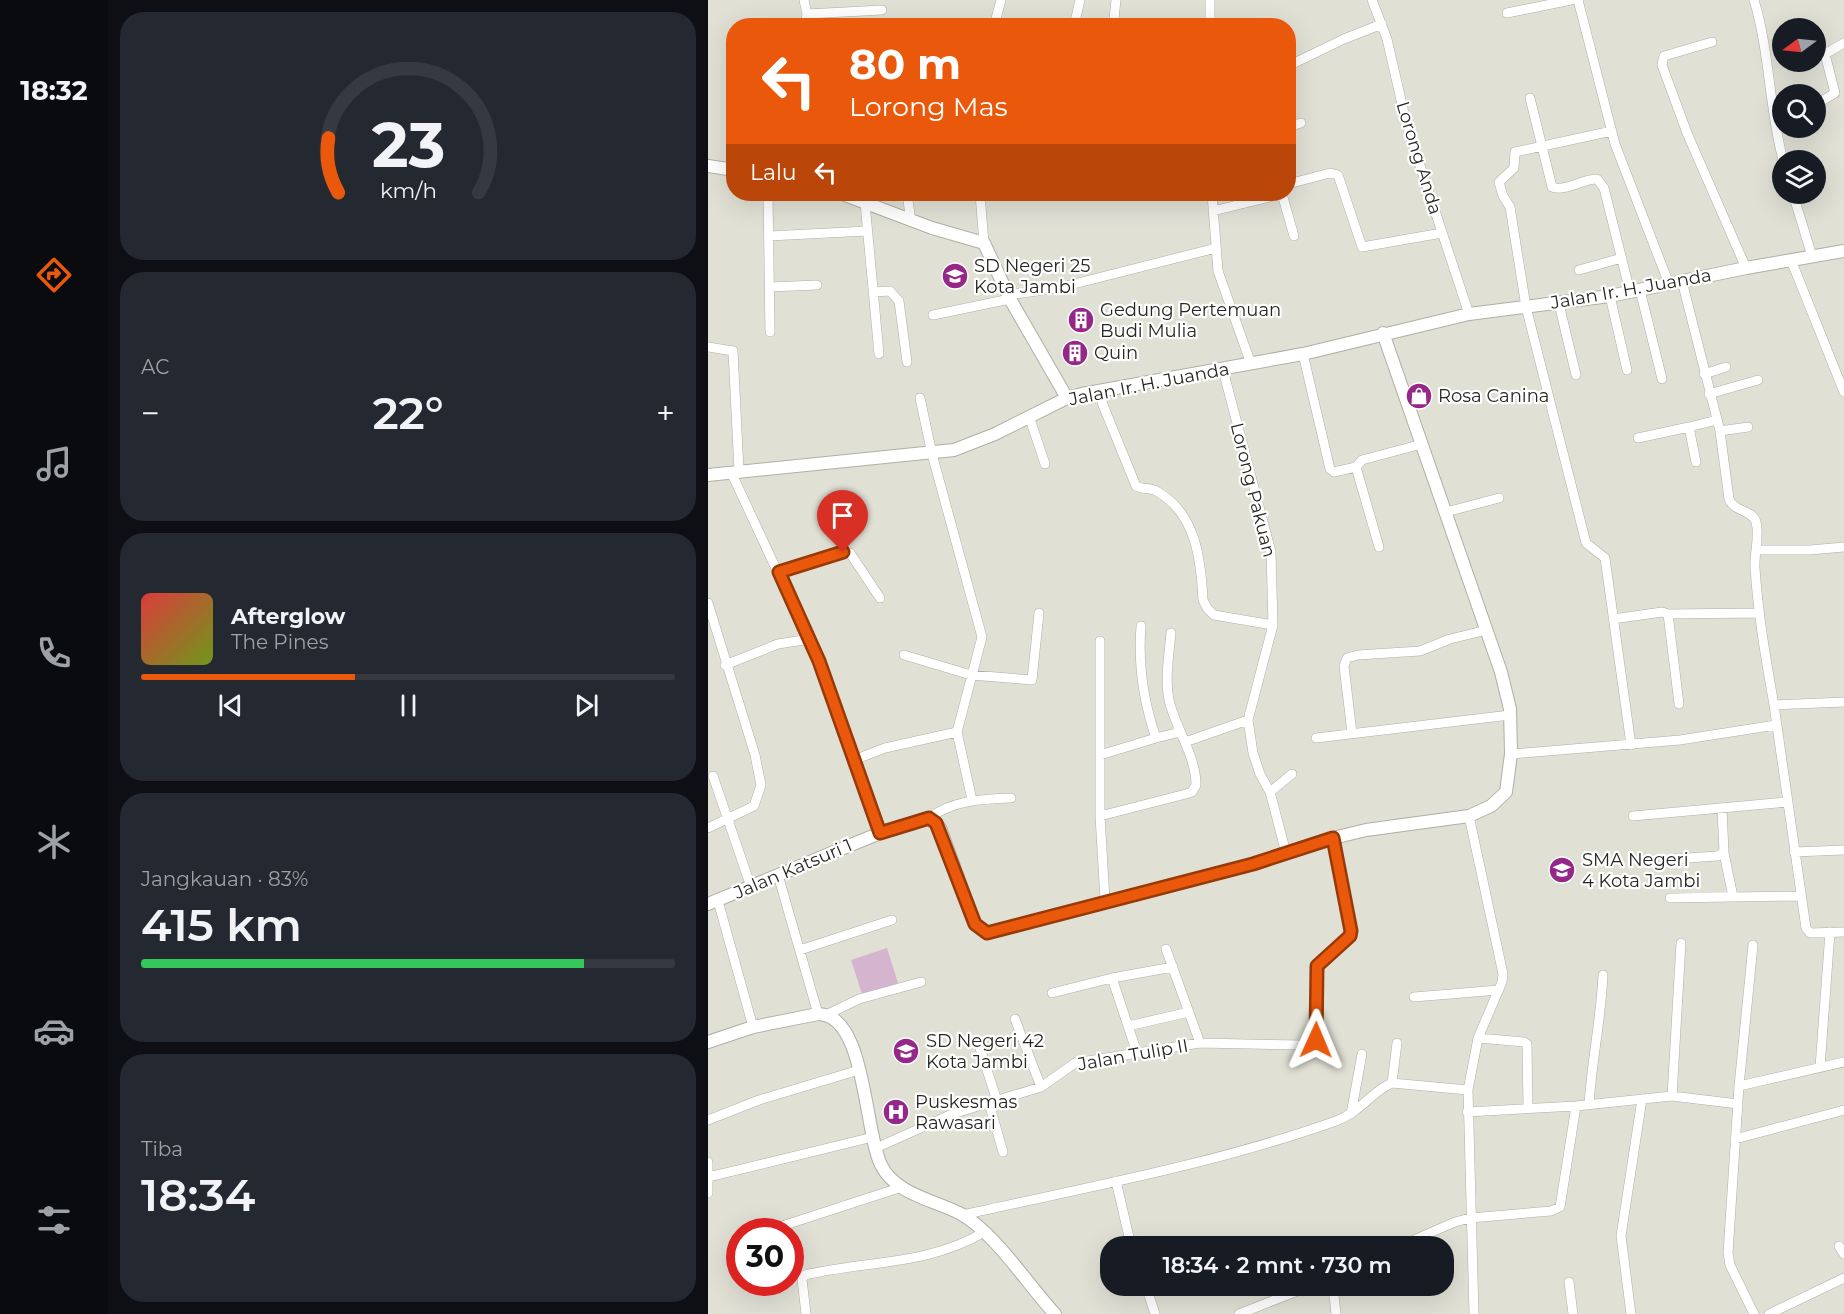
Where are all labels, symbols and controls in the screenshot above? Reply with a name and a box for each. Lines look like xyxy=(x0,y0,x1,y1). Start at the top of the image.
north arrow xyxy=(1772,18,1826,72)
map controls xyxy=(1772,18,1826,204)
text: 80 m xyxy=(849,38,961,90)
icon: left xyxy=(750,42,828,120)
text: 18:32 xyxy=(20,74,88,107)
button: search xyxy=(1772,84,1826,138)
text: Lorong Mas xyxy=(849,90,1008,123)
street label: Lorong Anda xyxy=(1391,99,1447,217)
text: 23 xyxy=(371,107,445,183)
button: layers xyxy=(1772,150,1826,204)
icon: left xyxy=(809,156,842,189)
text: Lalu xyxy=(750,159,797,186)
text: km/h xyxy=(379,178,437,204)
icon: directions xyxy=(33,254,75,296)
place label: SD Negeri 25 Kota Jambi xyxy=(974,255,1090,298)
school or university icon: SD Negeri 25 Kota Jambi xyxy=(940,261,970,291)
street label: Jalan Ir. H. Juanda xyxy=(1548,264,1713,314)
place label: Gedung Pertemuan Budi Mulia xyxy=(1100,299,1281,342)
building icon: Gedung Pertemuan Budi Mulia xyxy=(1066,305,1096,335)
building icon: Quin xyxy=(1060,338,1090,368)
place label: Quin xyxy=(1094,342,1138,364)
text: AC xyxy=(141,355,169,379)
street label: Jalan Ir. H. Juanda xyxy=(1066,358,1231,411)
shop icon: Rosa Canina xyxy=(1404,381,1434,411)
text: 22° xyxy=(372,385,444,440)
place label: Rosa Canina xyxy=(1438,385,1549,407)
text: − xyxy=(141,393,160,433)
text: + xyxy=(656,393,675,433)
street label: Lorong Pakuan xyxy=(1226,420,1280,560)
icon: music xyxy=(33,443,75,485)
pin xyxy=(817,490,868,552)
icon: arrive xyxy=(826,499,859,532)
text: Afterglow xyxy=(231,603,345,630)
text: The Pines xyxy=(231,630,328,654)
icon: phone xyxy=(33,632,75,674)
icon: previous xyxy=(214,689,247,722)
icon: pause xyxy=(392,689,425,722)
icon: next xyxy=(570,689,603,722)
icon: climate xyxy=(33,821,75,863)
street label: Jalan Katsuri 1 xyxy=(730,834,856,904)
place label: SMA Negeri 4 Kota Jambi xyxy=(1582,849,1700,892)
school or university icon: SMA Negeri 4 Kota Jambi xyxy=(1547,855,1577,885)
text: Jangkauan · 83% xyxy=(141,867,308,891)
text: 415 km xyxy=(141,897,302,952)
position arrow xyxy=(1284,1008,1348,1072)
icon: car xyxy=(33,1010,75,1052)
place label: SD Negeri 42 Kota Jambi xyxy=(926,1030,1044,1073)
street label: Jalan Tulip II xyxy=(1075,1034,1190,1076)
school or university icon: SD Negeri 42 Kota Jambi xyxy=(891,1036,921,1066)
place label: Puskesmas Rawasari xyxy=(915,1091,1018,1134)
hospital icon: Puskesmas Rawasari xyxy=(881,1097,911,1127)
text: Tiba xyxy=(141,1137,183,1161)
text: 18:34 xyxy=(141,1167,255,1222)
icon: filters xyxy=(33,1199,75,1241)
speed limit sign: 30 xyxy=(726,1218,804,1296)
text: 18:34 · 2 mnt · 730 m xyxy=(1162,1252,1392,1279)

